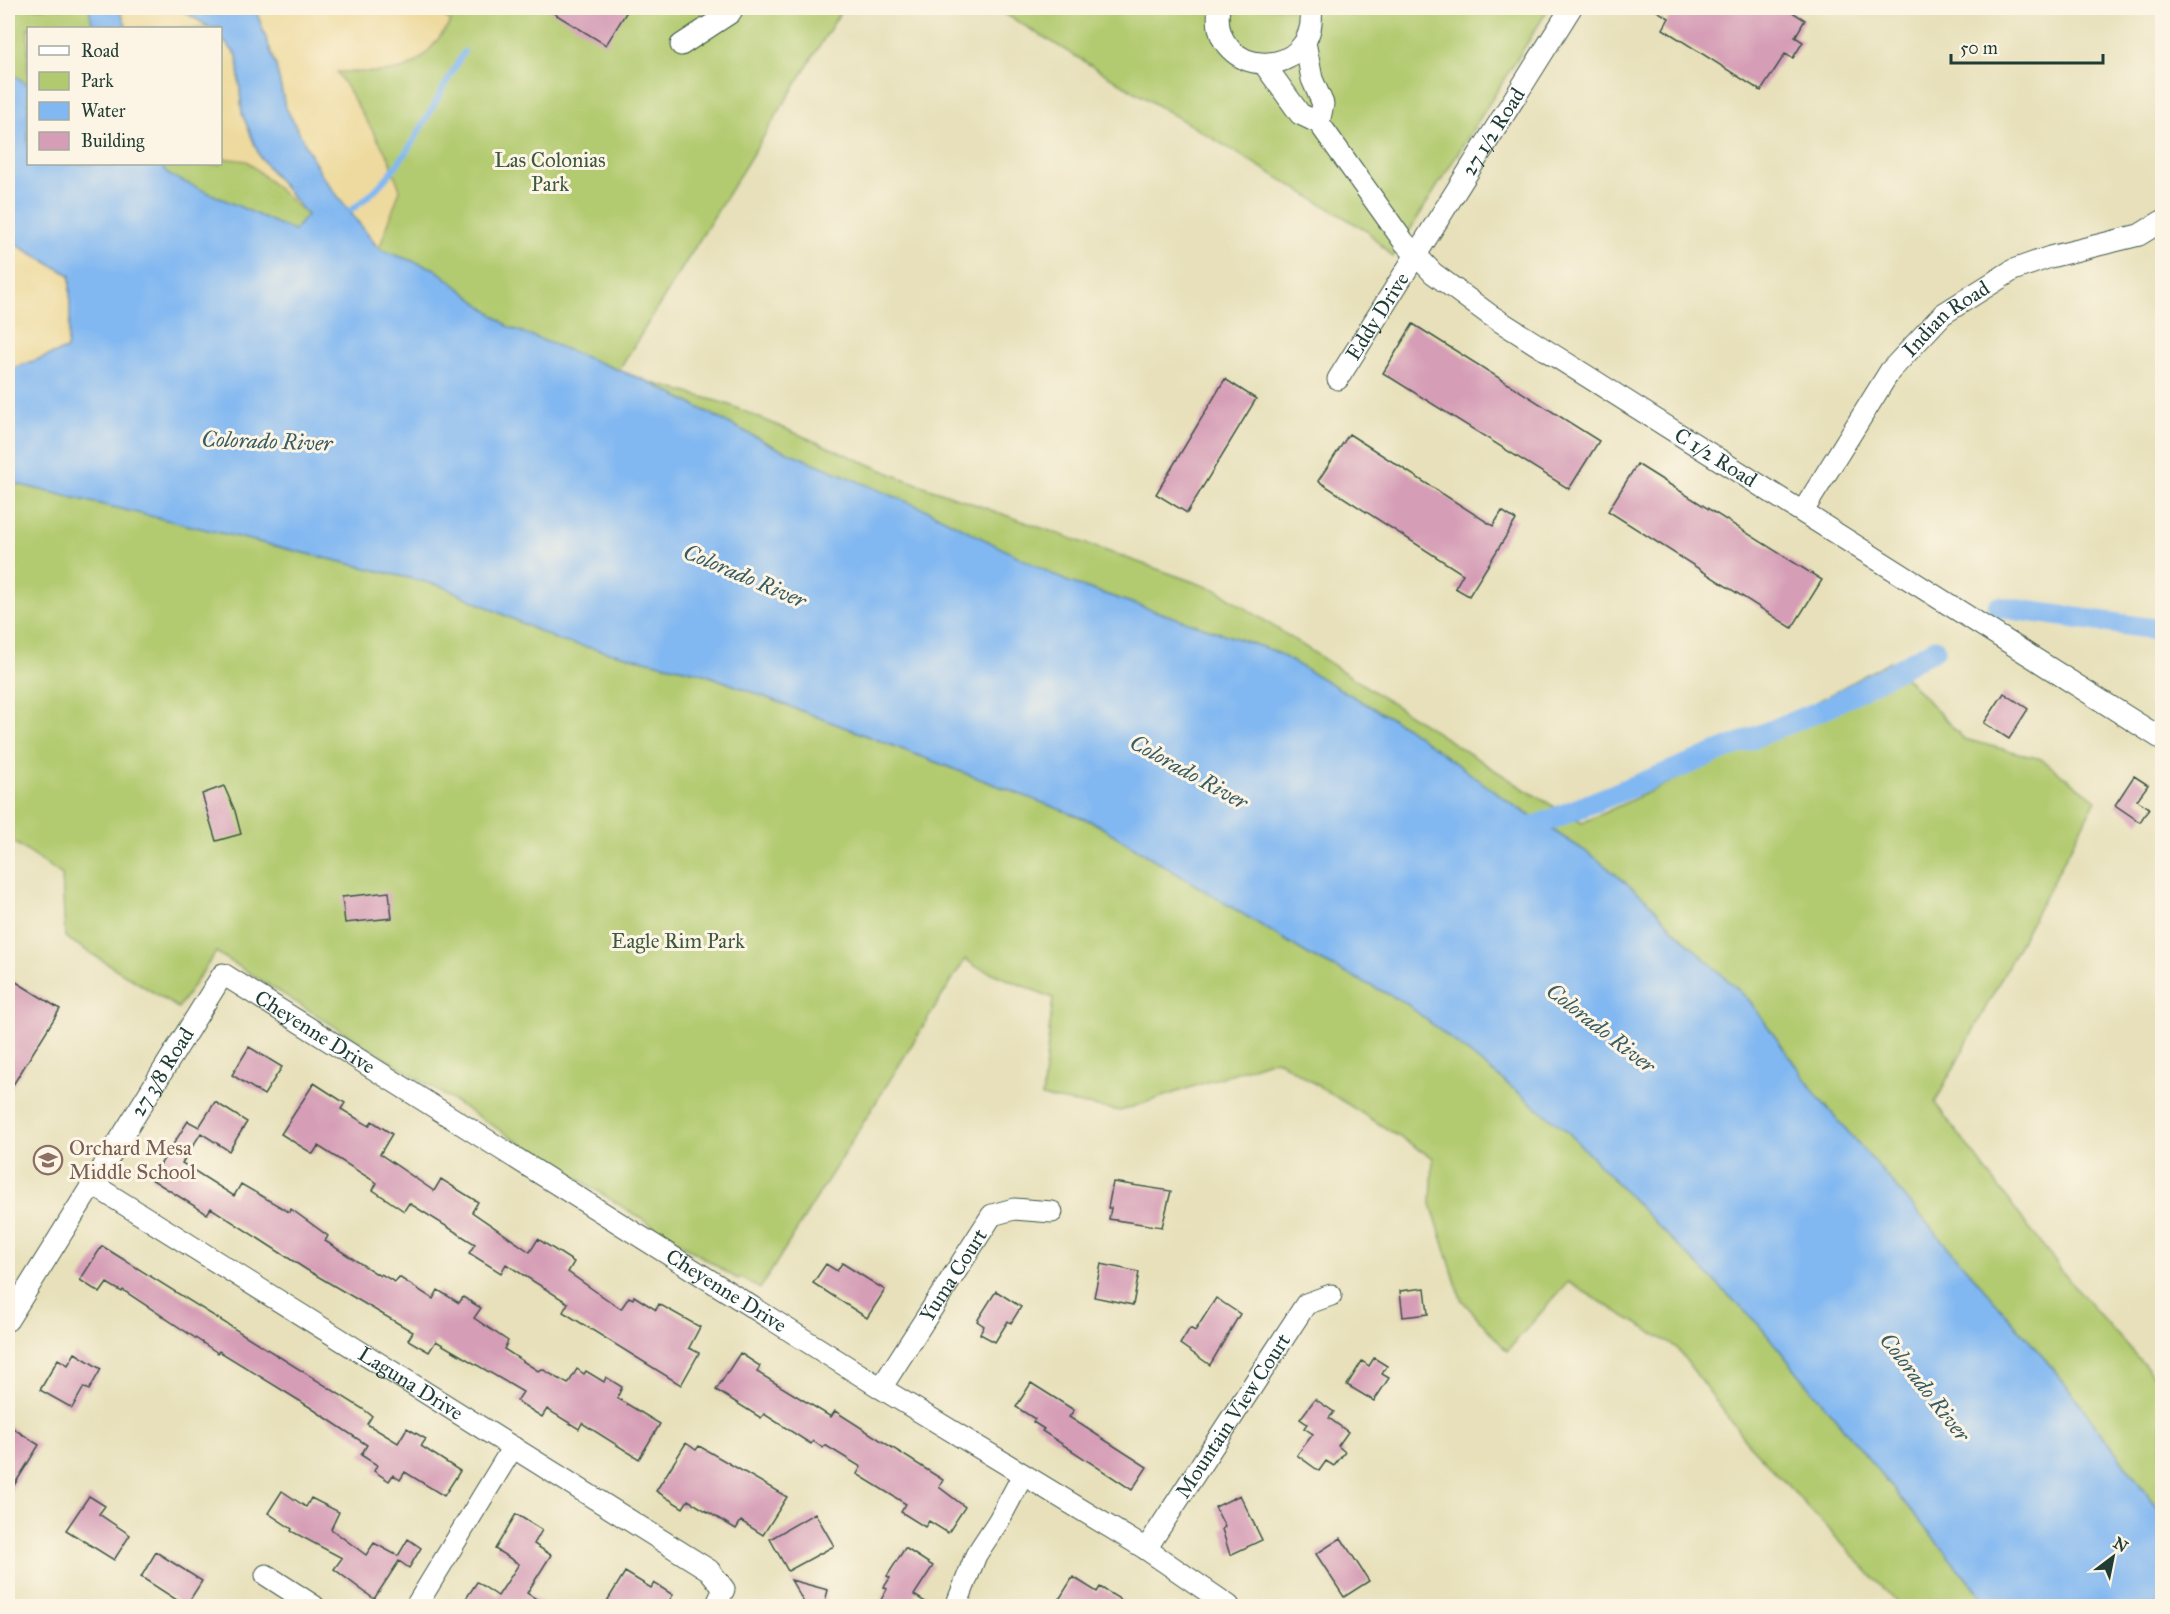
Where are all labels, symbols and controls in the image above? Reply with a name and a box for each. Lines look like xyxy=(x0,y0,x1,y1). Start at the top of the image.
legend xyxy=(27,27,222,165)
scale bar xyxy=(1951,27,2102,65)
text: 50 m xyxy=(1960,37,1998,59)
text: Road xyxy=(81,40,119,62)
text: Park xyxy=(81,70,114,92)
street label: 27 1/2 Road xyxy=(1456,82,1531,181)
text: Water xyxy=(81,100,126,122)
text: Building xyxy=(81,130,145,153)
park label: Las Colonias Park xyxy=(494,147,606,197)
street label: Eddy Drive xyxy=(1340,267,1415,365)
street label: Indian Road xyxy=(1897,275,1995,362)
street label: C 1/2 Road xyxy=(1670,422,1762,493)
water label: Colorado River xyxy=(201,425,335,457)
water label: Colorado River xyxy=(679,538,812,615)
water label: Colorado River xyxy=(1125,728,1254,816)
park label: Eagle Rim Park xyxy=(611,928,745,954)
water label: Colorado River xyxy=(1541,977,1662,1080)
street label: Cheyenne Drive xyxy=(250,984,380,1080)
street label: 27 3/8 Road xyxy=(125,1022,200,1121)
place label: Orchard Mesa Middle School xyxy=(69,1135,196,1185)
school or university icon: Orchard Mesa Middle School xyxy=(32,1144,64,1176)
street label: Yuma Court xyxy=(914,1223,993,1327)
street label: Cheyenne Drive xyxy=(661,1243,792,1338)
water label: Colorado River xyxy=(1874,1327,1977,1448)
street label: Mountain View Court xyxy=(1170,1328,1296,1503)
street label: Laguna Drive xyxy=(353,1341,468,1426)
north arrow xyxy=(2083,1527,2143,1587)
text: N xyxy=(2110,1533,2132,1557)

